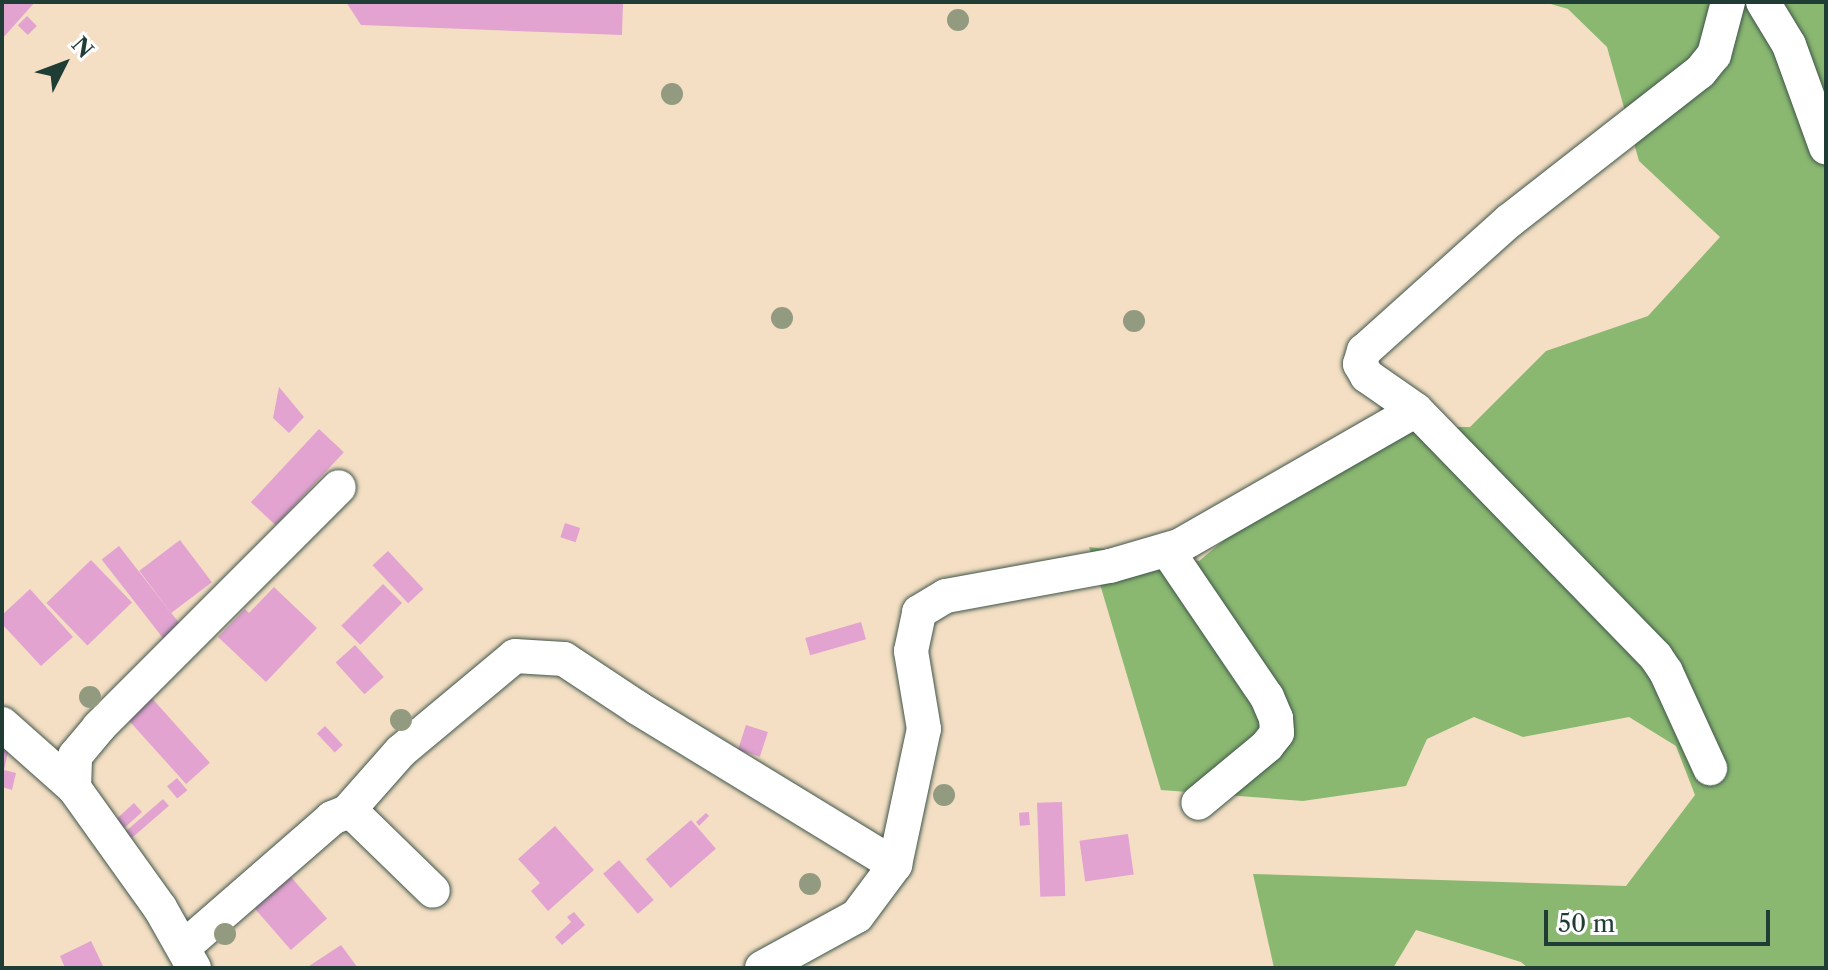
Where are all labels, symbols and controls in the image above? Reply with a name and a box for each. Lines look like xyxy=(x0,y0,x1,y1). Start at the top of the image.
north arrow xyxy=(24,24,104,104)
text: N xyxy=(66,31,99,64)
scale bar xyxy=(1548,894,1774,944)
text: 50 m xyxy=(1558,909,1615,938)

